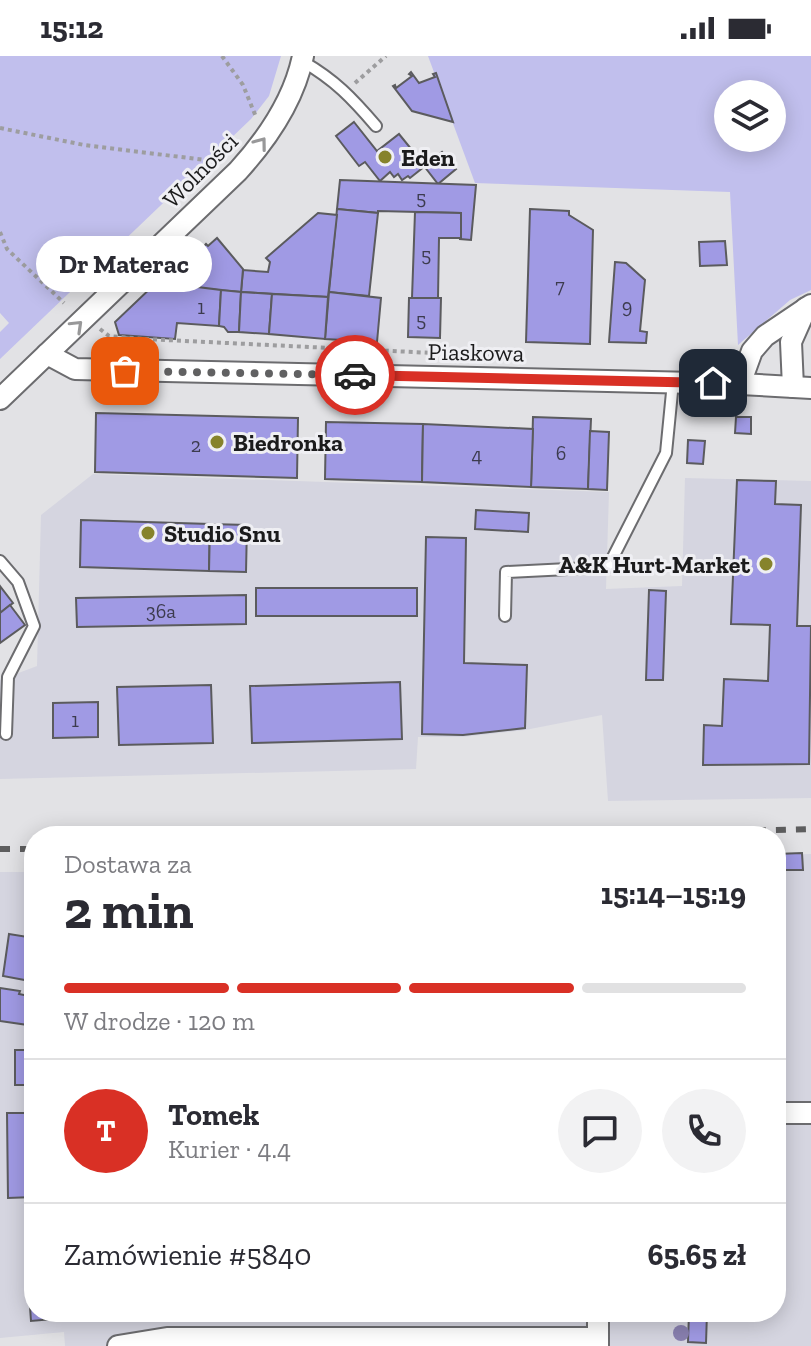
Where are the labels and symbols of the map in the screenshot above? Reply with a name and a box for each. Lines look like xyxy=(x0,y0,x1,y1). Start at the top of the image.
street label: Wolności xyxy=(156,126,244,214)
one-way arrow xyxy=(252,138,266,152)
place label: Eden xyxy=(401,143,455,172)
marker: Eden xyxy=(376,148,394,166)
house number: 5 xyxy=(416,186,426,210)
callout: Dr Materac xyxy=(37,235,213,291)
house number: 5 xyxy=(421,243,431,267)
house number: 7 xyxy=(555,274,565,298)
house number: 9 xyxy=(622,294,632,318)
house number: 1 xyxy=(197,295,205,319)
house number: 5 xyxy=(416,308,426,332)
one-way arrow xyxy=(67,321,82,335)
courier xyxy=(315,335,395,415)
pin xyxy=(91,337,159,405)
street label: Piaskowa xyxy=(427,337,525,367)
pin xyxy=(679,349,747,417)
place label: Biedronka xyxy=(233,428,343,457)
house number: 2 xyxy=(191,433,201,457)
marker: Biedronka xyxy=(208,433,226,451)
house number: 6 xyxy=(556,441,566,465)
house number: 4 xyxy=(472,443,483,467)
place label: Studio Snu xyxy=(164,519,281,548)
marker: Studio Snu xyxy=(139,524,157,542)
place label: A&K Hurt-Market xyxy=(559,550,750,579)
marker: A&K Hurt-Market xyxy=(757,555,775,573)
house number: 36a xyxy=(146,599,176,623)
house number: 1 xyxy=(71,708,79,732)

